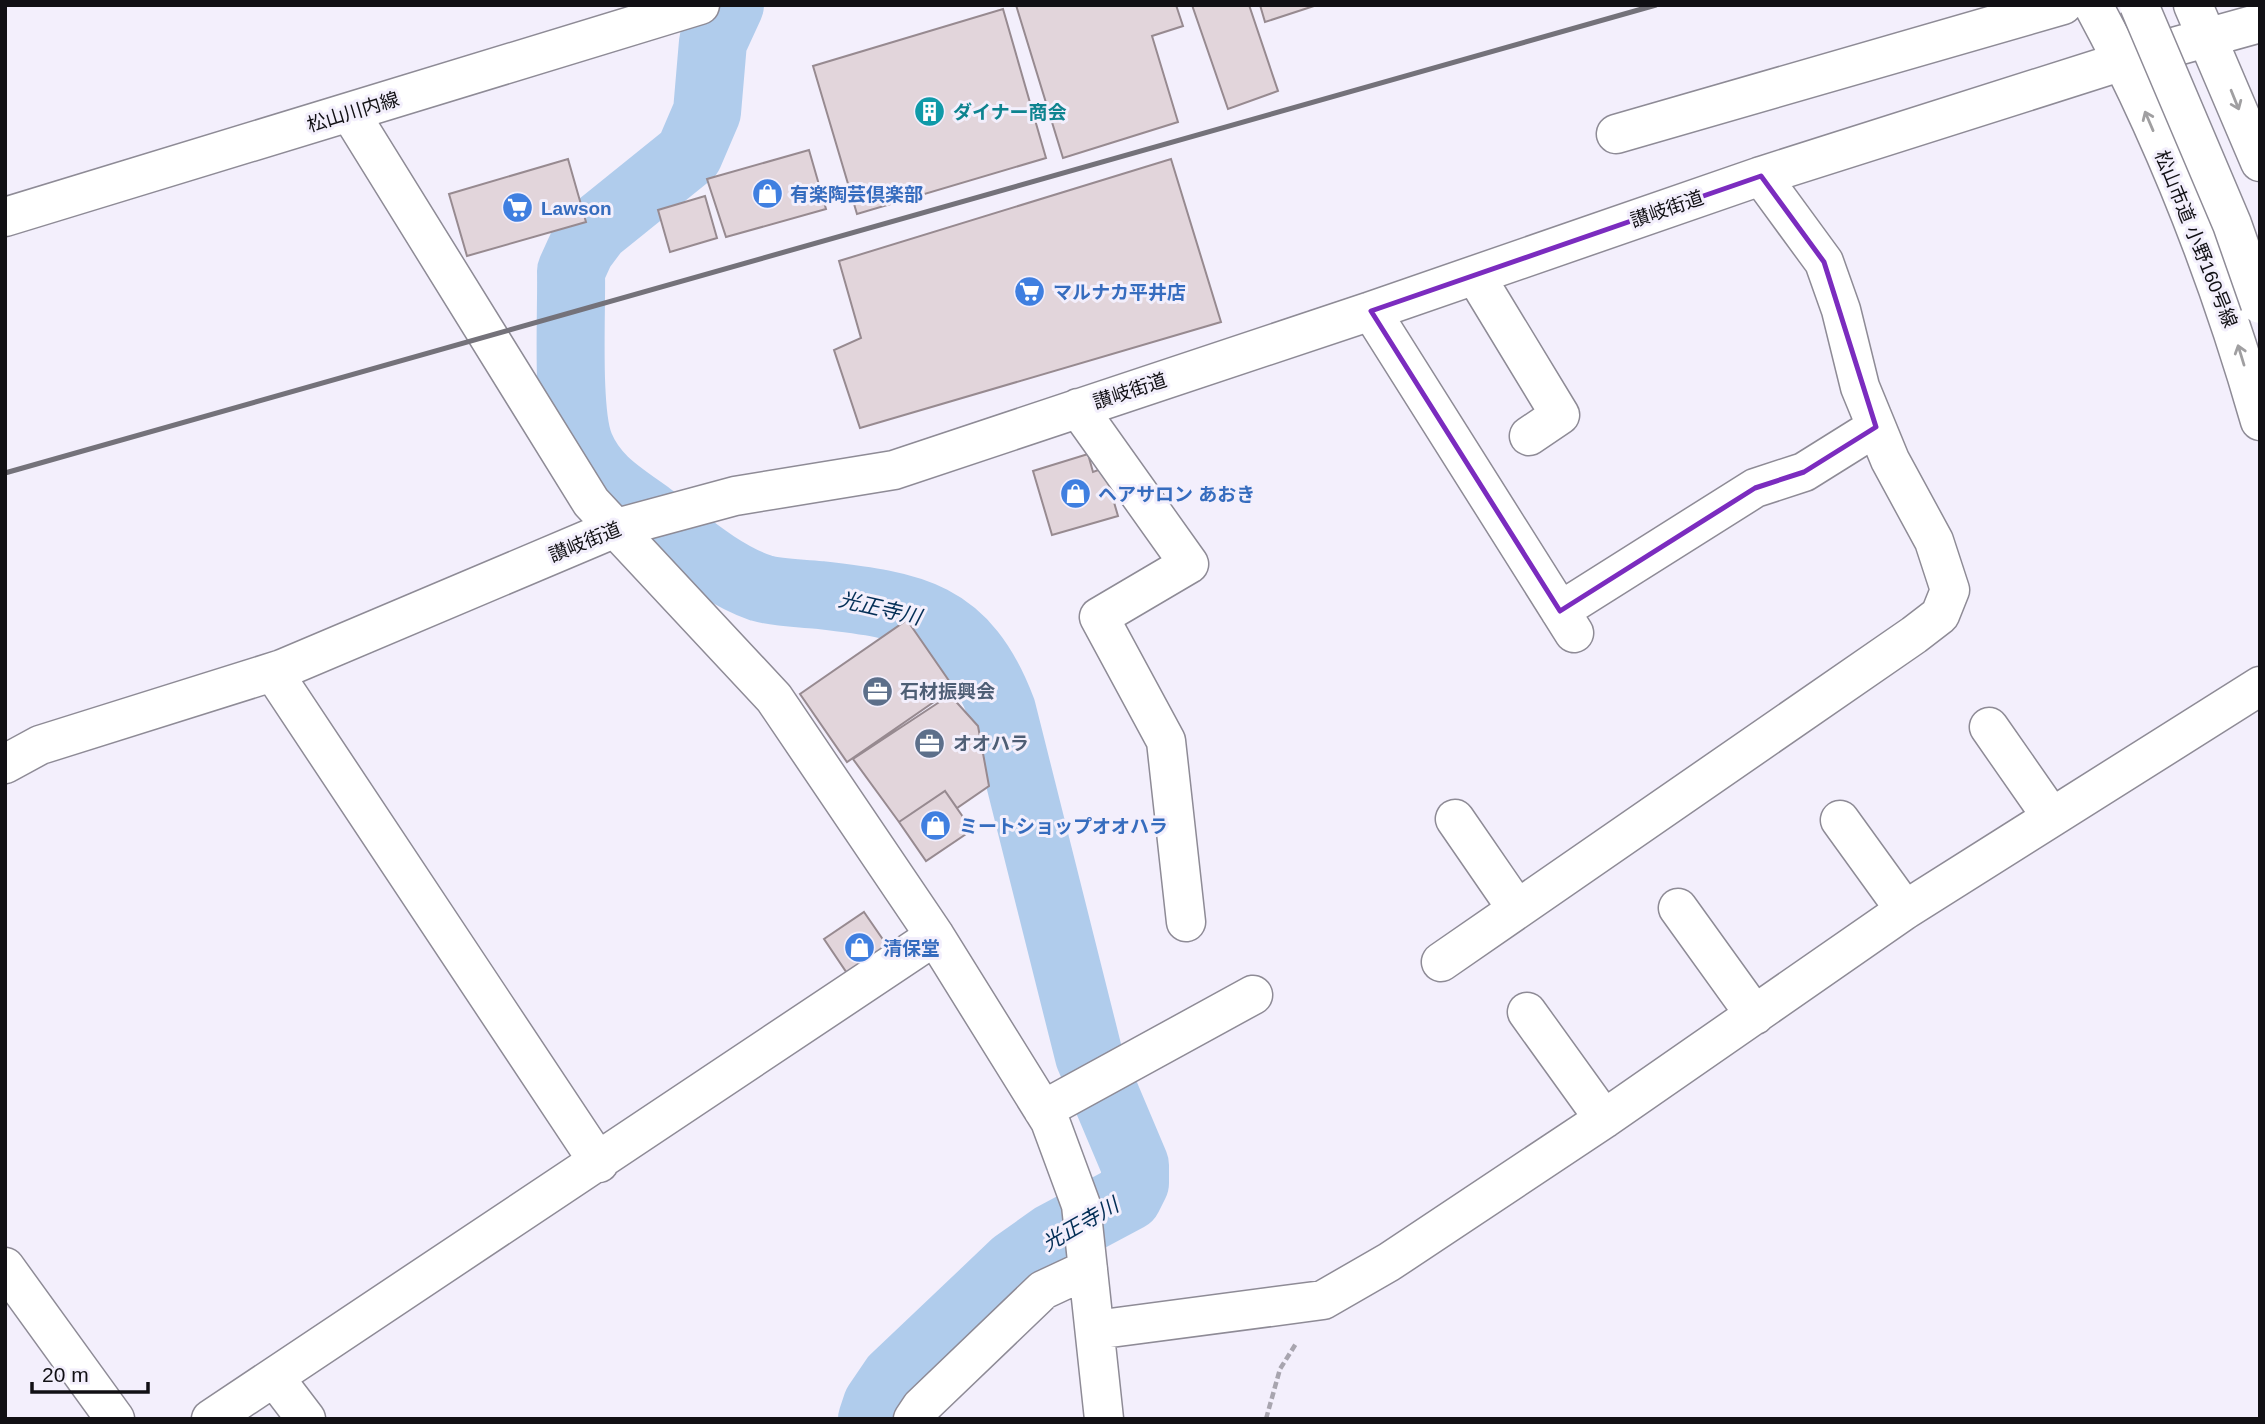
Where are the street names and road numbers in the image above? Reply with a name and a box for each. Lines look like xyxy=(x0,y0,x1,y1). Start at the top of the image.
street label: 松山川内線 xyxy=(304,88,402,136)
street label: 松山市道 小野160号線 xyxy=(2151,147,2241,331)
street label: 讃岐街道 xyxy=(1628,187,1706,231)
street label: 讃岐街道 xyxy=(1091,369,1169,413)
street label: 讃岐街道 xyxy=(546,518,624,566)

